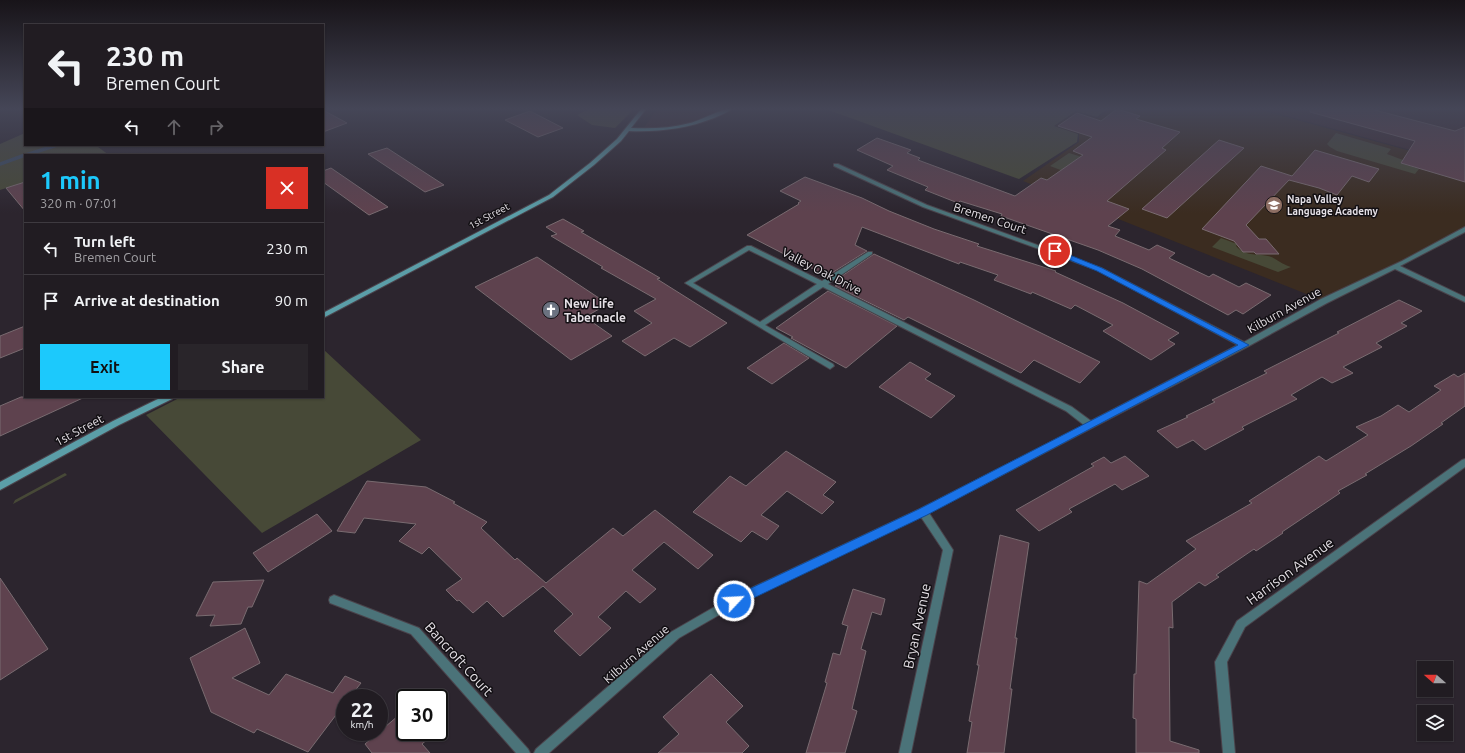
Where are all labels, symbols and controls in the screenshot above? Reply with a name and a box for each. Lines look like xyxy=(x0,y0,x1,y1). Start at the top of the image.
icon: left xyxy=(40,40,92,92)
text: 230 m xyxy=(106,40,184,71)
text: Bremen Court xyxy=(106,73,220,93)
icon: left xyxy=(121,116,143,138)
icon: ahead xyxy=(163,116,185,138)
icon: right xyxy=(205,116,227,138)
text: 1 min xyxy=(40,167,101,194)
button: close xyxy=(266,167,308,209)
place label: Napa Valley Language Academy xyxy=(1287,194,1379,217)
school or university icon: Napa Valley Language Academy xyxy=(1264,195,1284,215)
text: 320 m · 07:01 xyxy=(40,196,118,210)
street label: Bremen Court xyxy=(952,200,1028,236)
street label: 1st Street xyxy=(467,201,511,231)
text: Turn left xyxy=(74,233,135,250)
pin xyxy=(1038,234,1072,268)
icon: left xyxy=(40,238,62,260)
text: 230 m xyxy=(266,240,308,257)
icon: arrive xyxy=(1044,240,1066,262)
street label: Valley Oak Drive xyxy=(780,245,864,297)
text: Bremen Court xyxy=(74,250,156,264)
street label: Kilburn Avenue xyxy=(1245,284,1323,336)
icon: arrive xyxy=(40,290,62,312)
text: Arrive at destination xyxy=(74,292,220,309)
text: 90 m xyxy=(275,292,308,309)
place label: New Life Tabernacle xyxy=(564,297,626,324)
church icon: New Life Tabernacle xyxy=(541,300,561,320)
button: Exit xyxy=(40,344,170,390)
button: Share xyxy=(178,344,308,390)
street label: 1st Street xyxy=(53,412,106,448)
street label: Harrison Avenue xyxy=(1243,534,1337,608)
position arrow xyxy=(713,580,755,622)
street label: Bryan Avenue xyxy=(900,582,934,670)
street label: Bancroft Court xyxy=(422,619,497,700)
street label: Kilburn Avenue xyxy=(601,622,671,686)
north arrow xyxy=(1417,661,1453,697)
map controls xyxy=(1417,661,1453,741)
speed limit sign: 30 xyxy=(396,689,448,741)
text: 22 xyxy=(351,698,373,721)
button: layers xyxy=(1417,705,1453,741)
text: km/h xyxy=(350,719,374,730)

